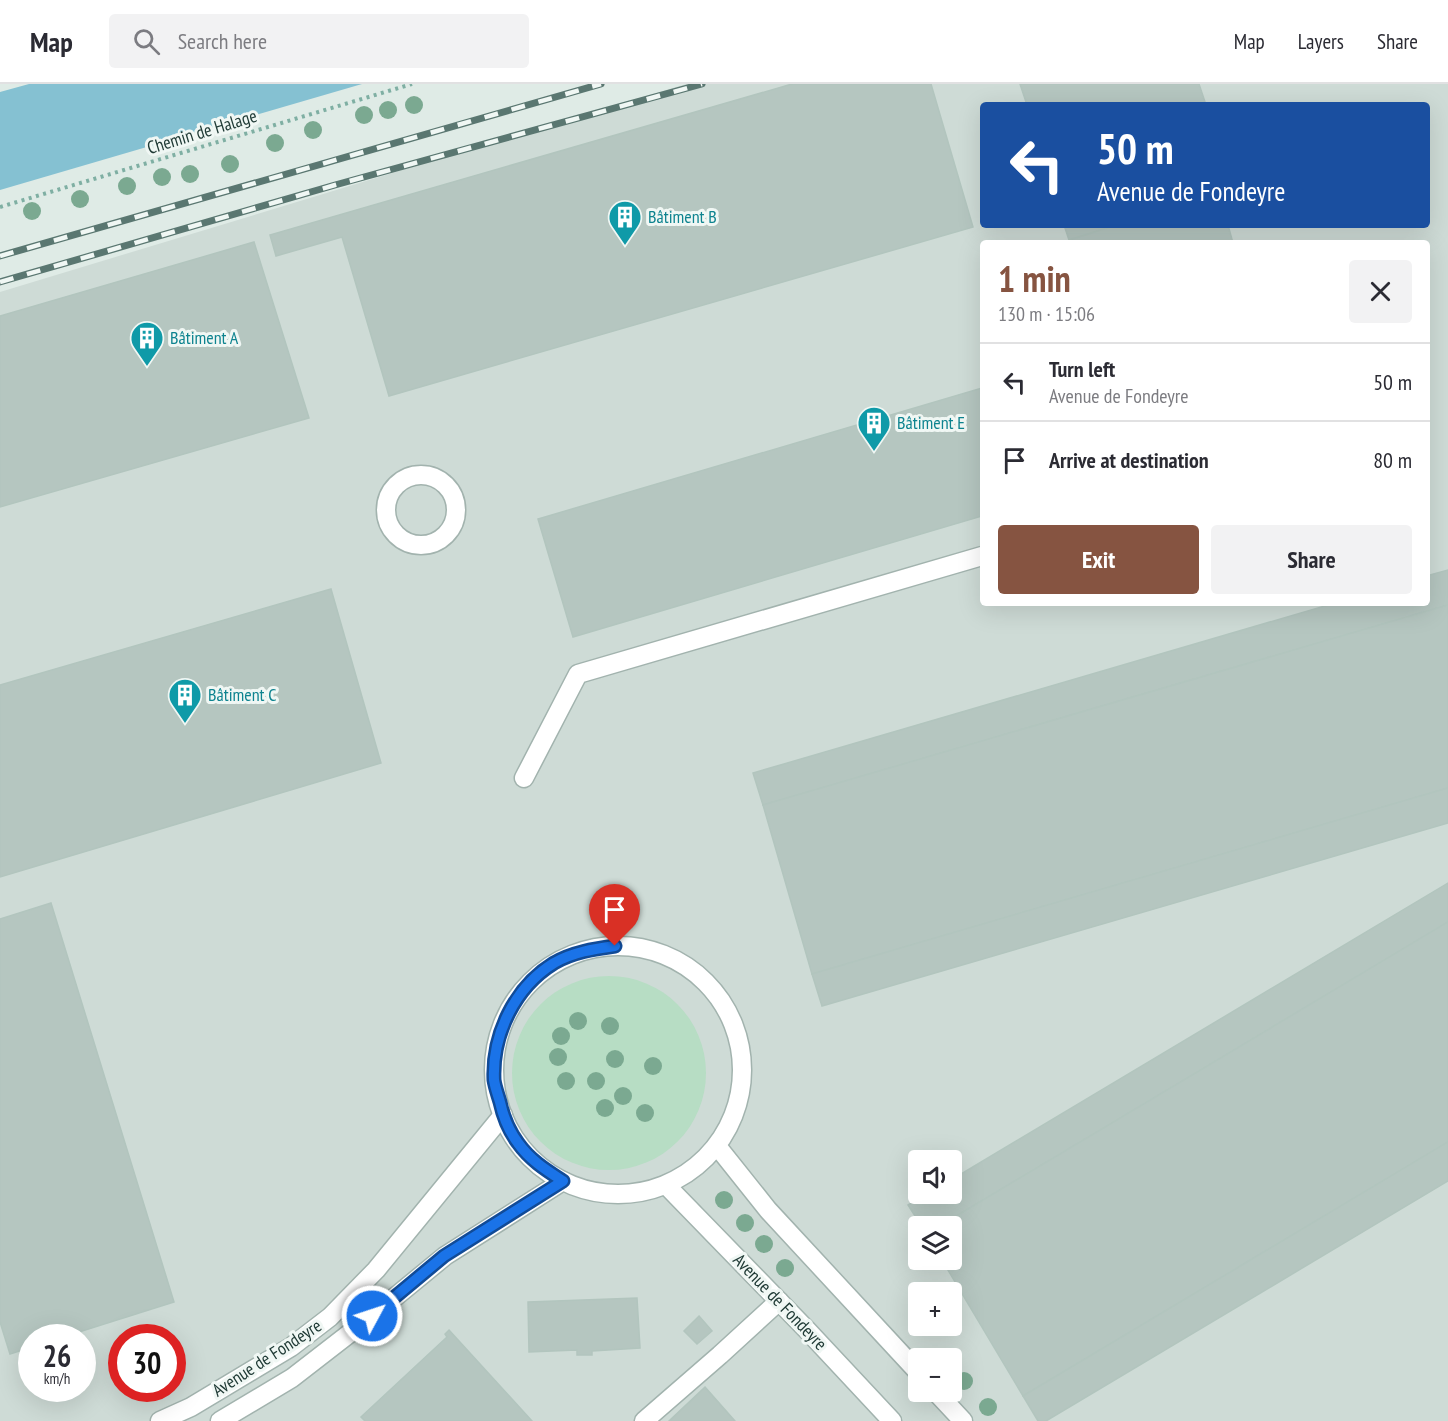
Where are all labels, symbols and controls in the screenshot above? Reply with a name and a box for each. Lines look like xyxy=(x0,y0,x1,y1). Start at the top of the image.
search box xyxy=(109,14,529,68)
text: Map xyxy=(30,23,73,60)
icon: search xyxy=(130,25,163,58)
text: Search here xyxy=(178,27,267,55)
text: Map xyxy=(1234,28,1265,55)
text: Layers xyxy=(1298,28,1344,55)
text: Share xyxy=(1377,28,1418,55)
street label: Chemin de Halage xyxy=(144,104,259,159)
text: 50 m xyxy=(1097,121,1174,176)
icon: left xyxy=(998,126,1076,204)
text: Avenue de Fondeyre xyxy=(1097,174,1285,208)
building icon: Bâtiment B xyxy=(607,199,643,246)
place label: Bâtiment B xyxy=(648,205,717,228)
text: 1 min xyxy=(998,255,1071,302)
button: close xyxy=(1349,260,1412,323)
text: 130 m · 15:06 xyxy=(998,301,1095,327)
building icon: Bâtiment A xyxy=(129,320,165,367)
place label: Bâtiment A xyxy=(170,326,239,349)
text: Turn left xyxy=(1049,355,1115,383)
icon: left xyxy=(998,366,1031,399)
text: 50 m xyxy=(1373,368,1412,396)
text: Avenue de Fondeyre xyxy=(1049,383,1189,409)
building icon: Bâtiment E xyxy=(856,405,892,452)
place label: Bâtiment E xyxy=(897,411,965,434)
icon: arrive xyxy=(998,444,1031,477)
text: Arrive at destination xyxy=(1049,446,1209,474)
text: 80 m xyxy=(1373,446,1412,474)
button: Exit xyxy=(998,525,1199,594)
button: Share xyxy=(1211,525,1412,594)
building icon: Bâtiment C xyxy=(167,677,203,724)
place label: Bâtiment C xyxy=(208,683,277,706)
pin xyxy=(589,884,640,946)
icon: arrive xyxy=(598,893,631,926)
map controls xyxy=(908,1150,962,1402)
button: sound xyxy=(908,1150,962,1204)
button: layers xyxy=(908,1216,962,1270)
street label: Avenue de Fondeyre xyxy=(728,1249,832,1355)
button: + xyxy=(908,1282,962,1336)
position arrow xyxy=(340,1284,404,1348)
street label: Avenue de Fondeyre xyxy=(208,1314,326,1401)
speed limit sign: 30 xyxy=(108,1324,186,1402)
text: 26 xyxy=(43,1336,71,1375)
button: − xyxy=(908,1348,962,1402)
text: km/h xyxy=(44,1369,70,1388)

